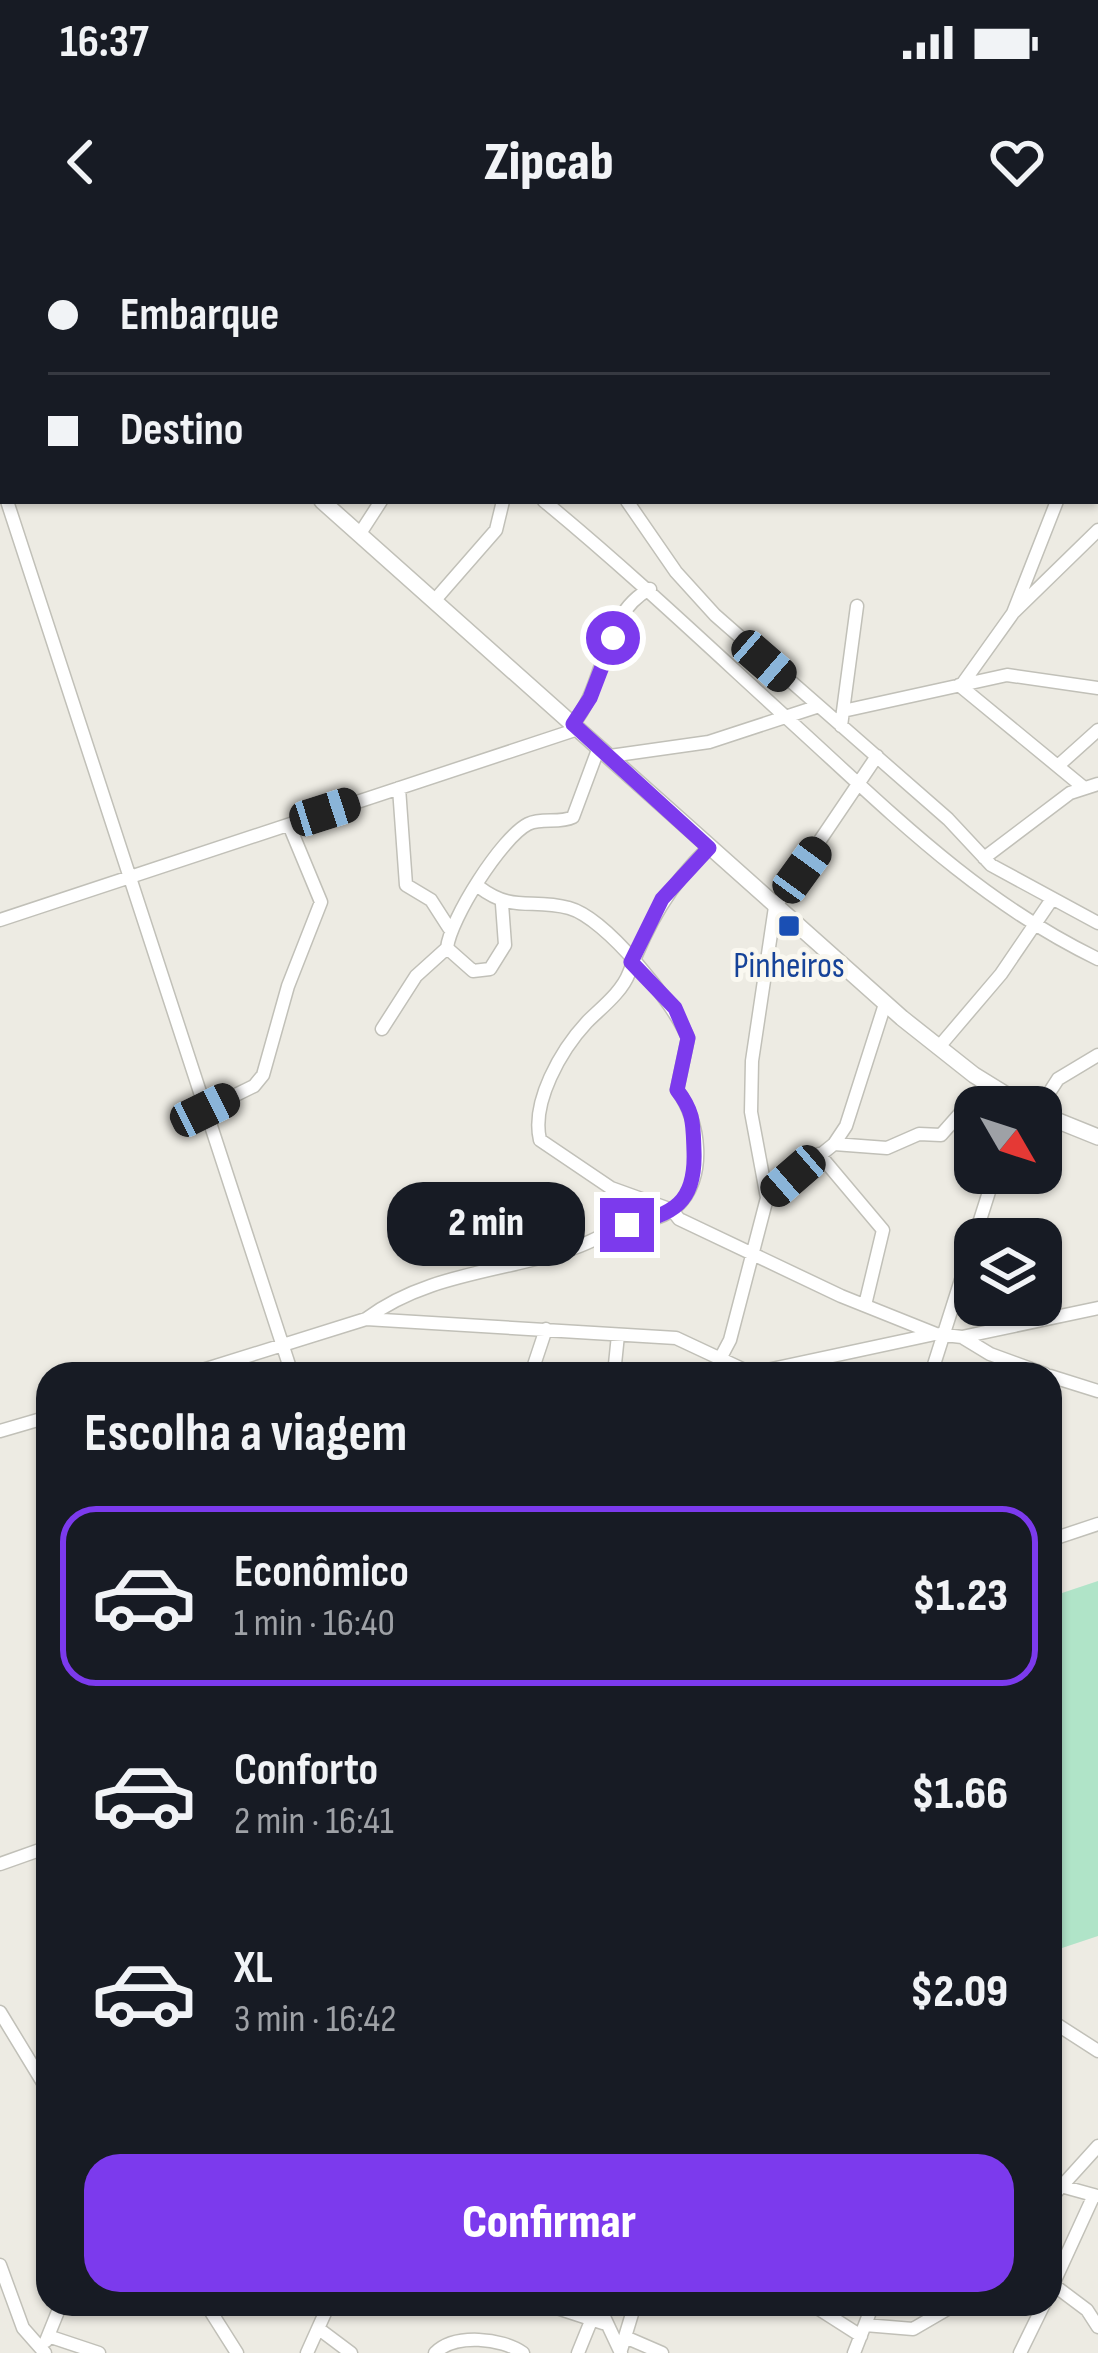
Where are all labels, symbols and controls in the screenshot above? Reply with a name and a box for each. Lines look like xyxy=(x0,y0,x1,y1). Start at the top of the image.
text: 16:37 xyxy=(60,15,149,70)
icon: back xyxy=(48,129,114,195)
icon: heart xyxy=(984,129,1050,195)
text: Zipcab xyxy=(484,130,614,195)
text: Embarque xyxy=(120,288,279,343)
text: Destino xyxy=(120,403,243,458)
route start xyxy=(586,611,640,665)
car xyxy=(725,624,803,698)
car xyxy=(285,784,365,840)
car xyxy=(766,830,838,910)
marker: Pinheiros xyxy=(776,913,802,939)
place label: Pinheiros xyxy=(733,945,845,988)
car xyxy=(165,1078,245,1142)
north arrow xyxy=(954,1086,1062,1194)
map controls xyxy=(954,1086,1062,1326)
car xyxy=(754,1139,832,1213)
callout: 2 min xyxy=(387,1183,585,1267)
route end xyxy=(600,1198,654,1252)
text: 2 min xyxy=(448,1200,524,1247)
button: layers xyxy=(954,1218,1062,1326)
text: Escolha a viagem xyxy=(84,1401,407,1466)
icon: car xyxy=(90,1542,198,1650)
text: Econômico xyxy=(234,1545,409,1600)
text: $1.23 xyxy=(913,1569,1008,1624)
text: 1 min · 16:40 xyxy=(234,1600,395,1647)
icon: car xyxy=(90,1740,198,1848)
text: Conforto xyxy=(234,1743,378,1798)
text: $1.66 xyxy=(911,1767,1008,1822)
text: 2 min · 16:41 xyxy=(234,1798,394,1845)
icon: car xyxy=(90,1938,198,2046)
text: XL xyxy=(234,1941,273,1996)
text: $2.09 xyxy=(910,1965,1008,2020)
text: 3 min · 16:42 xyxy=(234,1996,396,2043)
button: Confirmar xyxy=(84,2154,1014,2292)

